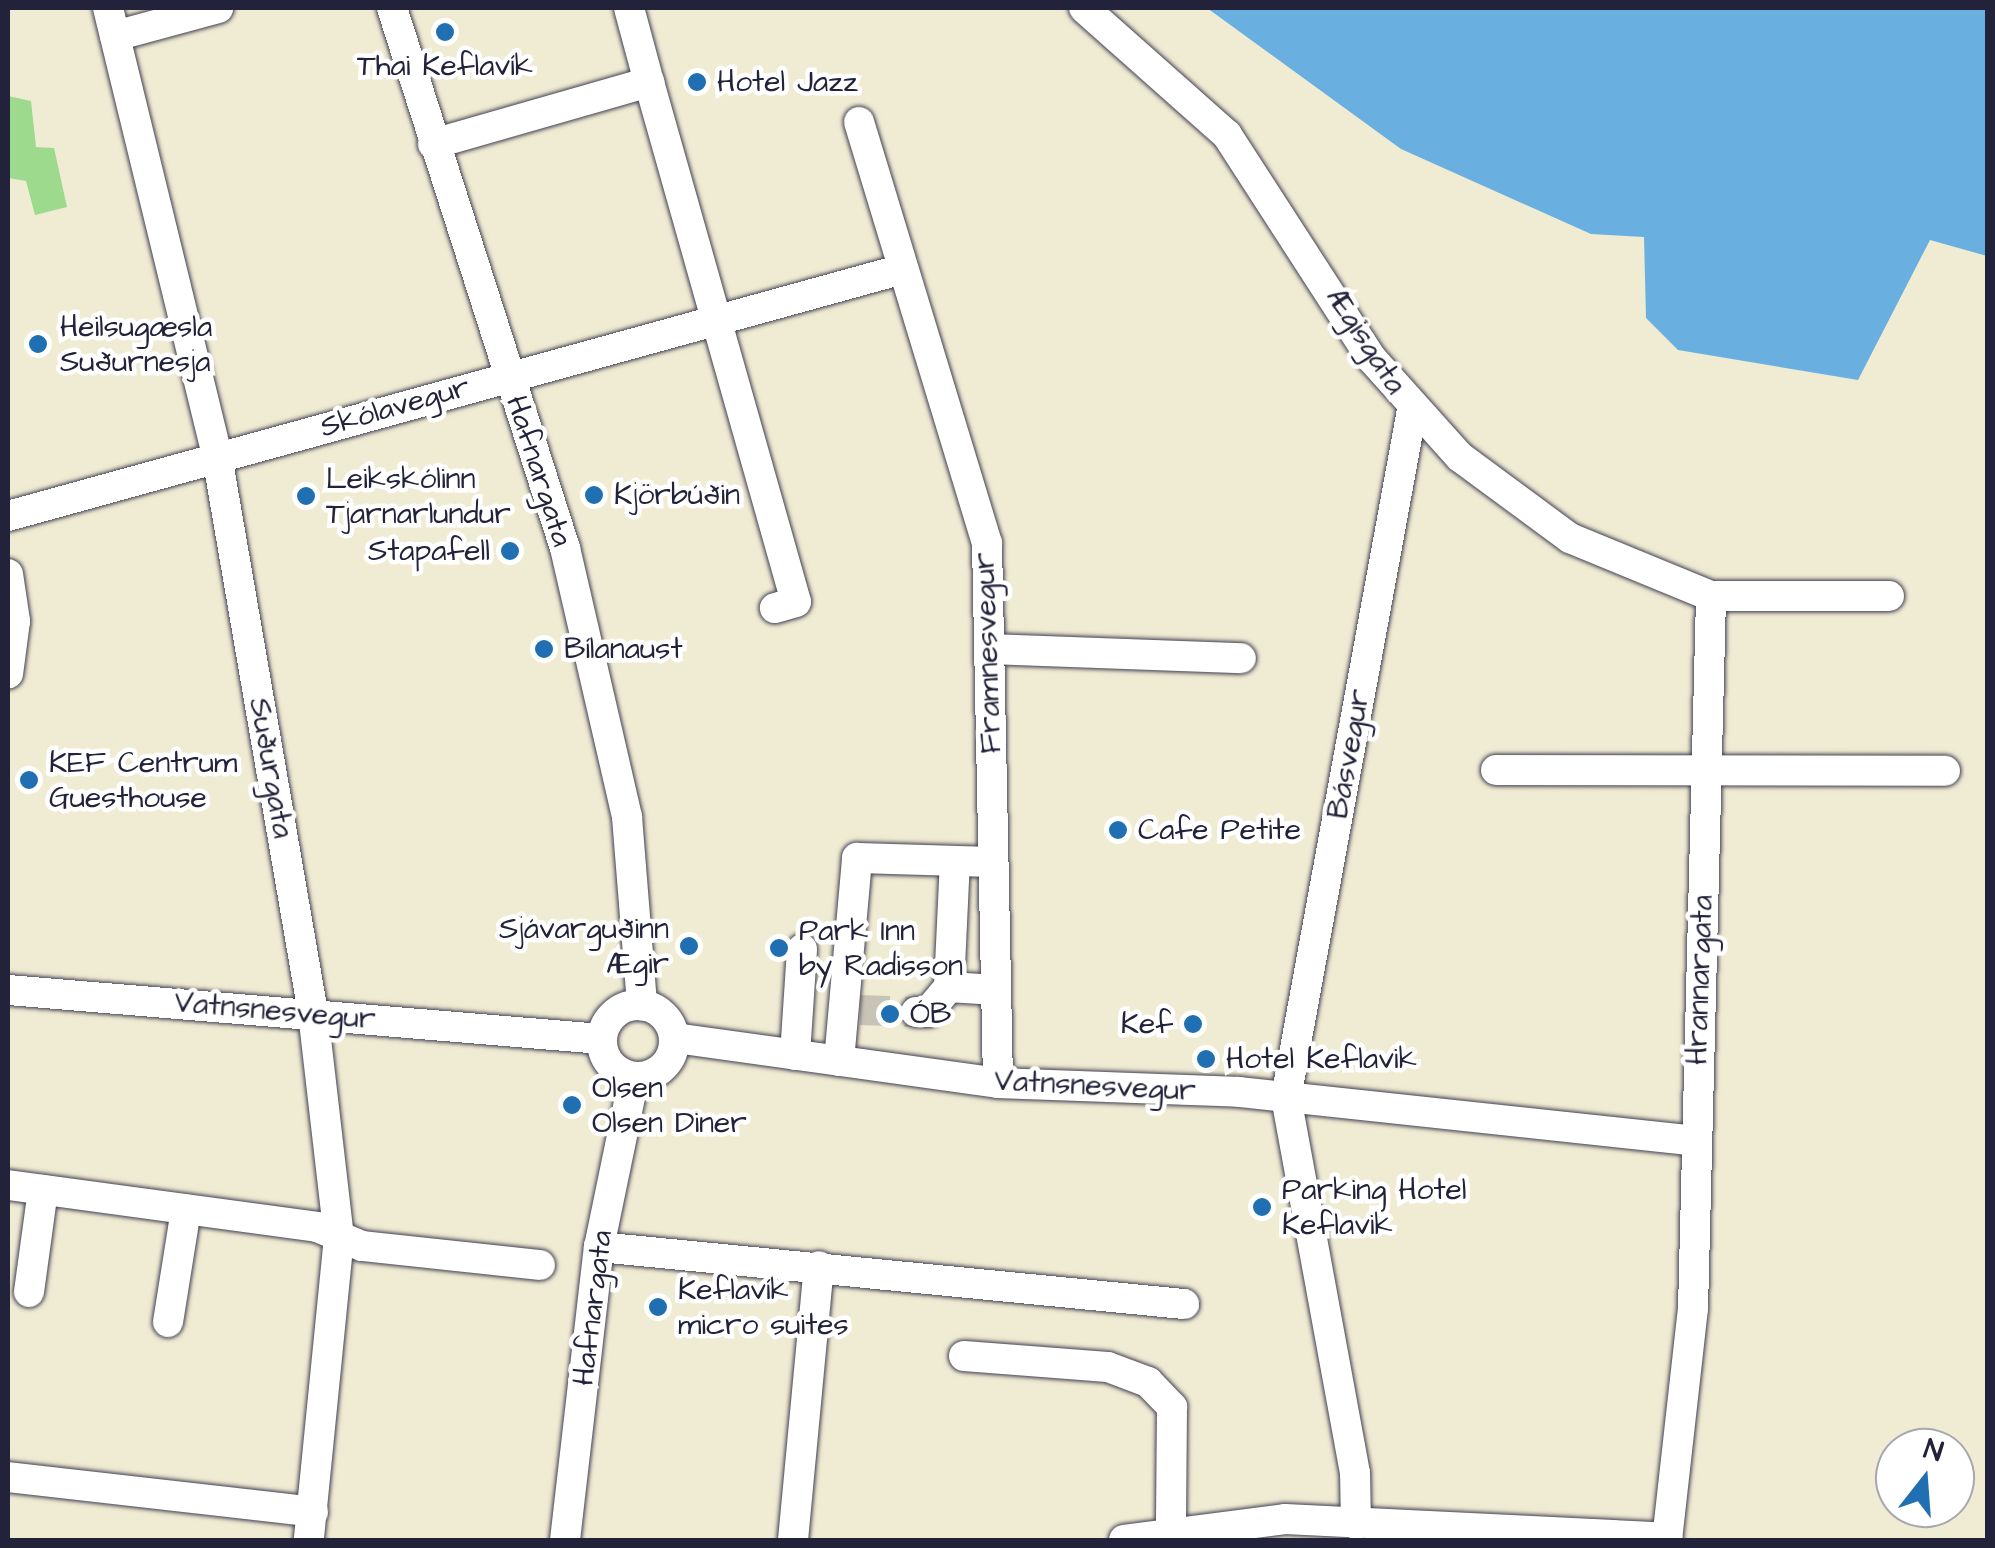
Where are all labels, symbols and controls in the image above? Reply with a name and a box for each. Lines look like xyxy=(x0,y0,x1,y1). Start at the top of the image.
marker: Thai Keflavík xyxy=(434,21,456,43)
place label: Thai Keflavík xyxy=(357,48,533,84)
place label: Hotel Jazz xyxy=(717,64,858,100)
marker: Hotel Jazz xyxy=(686,71,708,93)
street label: Ægisgata xyxy=(1318,281,1414,401)
place label: Heilsugæsla Suðurnesja xyxy=(60,309,212,380)
marker: Heilsugæsla Suðurnesja xyxy=(25,331,51,357)
street label: Skólavegur xyxy=(316,369,474,445)
street label: Hafnargata xyxy=(498,391,580,551)
place label: Leikskólinn Tjarnarlundur xyxy=(326,461,511,532)
place label: Kjörbúðin xyxy=(614,477,740,513)
marker: Kjörbúðin xyxy=(583,484,605,506)
marker: Leikskólinn Tjarnarlundur xyxy=(295,485,317,507)
place label: Stapafell xyxy=(368,533,490,569)
marker: Stapafell xyxy=(499,540,521,562)
street label: Framnesvegur xyxy=(966,552,1010,754)
place label: Bílanaust xyxy=(564,631,683,667)
marker: Bílanaust xyxy=(533,638,555,660)
street label: Básvegur xyxy=(1320,687,1378,821)
street label: Suðurgata xyxy=(241,695,301,841)
place label: KEF Centrum Guesthouse xyxy=(49,745,237,816)
marker: KEF Centrum Guesthouse xyxy=(18,769,40,791)
place label: Cafe Petite xyxy=(1138,812,1301,848)
marker: Cafe Petite xyxy=(1107,819,1129,841)
street label: Hrannargata xyxy=(1679,894,1721,1066)
place label: Sjávarguðinn Ægir xyxy=(499,911,669,982)
place label: Park Inn by Radisson xyxy=(799,913,963,984)
marker: Sjávarguðinn Ægir xyxy=(678,935,700,957)
marker: Park Inn by Radisson xyxy=(768,937,790,959)
street label: Vatnsnesvegur xyxy=(173,984,377,1038)
place label: ÓB xyxy=(910,996,951,1032)
marker: ÓB xyxy=(879,1003,901,1025)
place label: Kef xyxy=(1121,1006,1173,1042)
marker: Kef xyxy=(1182,1013,1204,1035)
place label: Hotel Keflavik xyxy=(1226,1041,1417,1077)
marker: Hotel Keflavik xyxy=(1195,1048,1217,1070)
street label: Vatnsnesvegur xyxy=(993,1063,1197,1109)
place label: Olsen Olsen Diner xyxy=(592,1070,747,1140)
marker: Olsen Olsen Diner xyxy=(561,1094,583,1116)
place label: Parking Hotel Keflavik xyxy=(1282,1172,1467,1242)
marker: Parking Hotel Keflavik xyxy=(1251,1196,1273,1218)
street label: Hafnargata xyxy=(566,1228,620,1388)
place label: Keflavík micro suites xyxy=(678,1272,849,1342)
marker: Keflavík micro suites xyxy=(647,1296,669,1318)
north arrow xyxy=(1875,1428,1975,1528)
text: N xyxy=(1919,1430,1947,1472)

